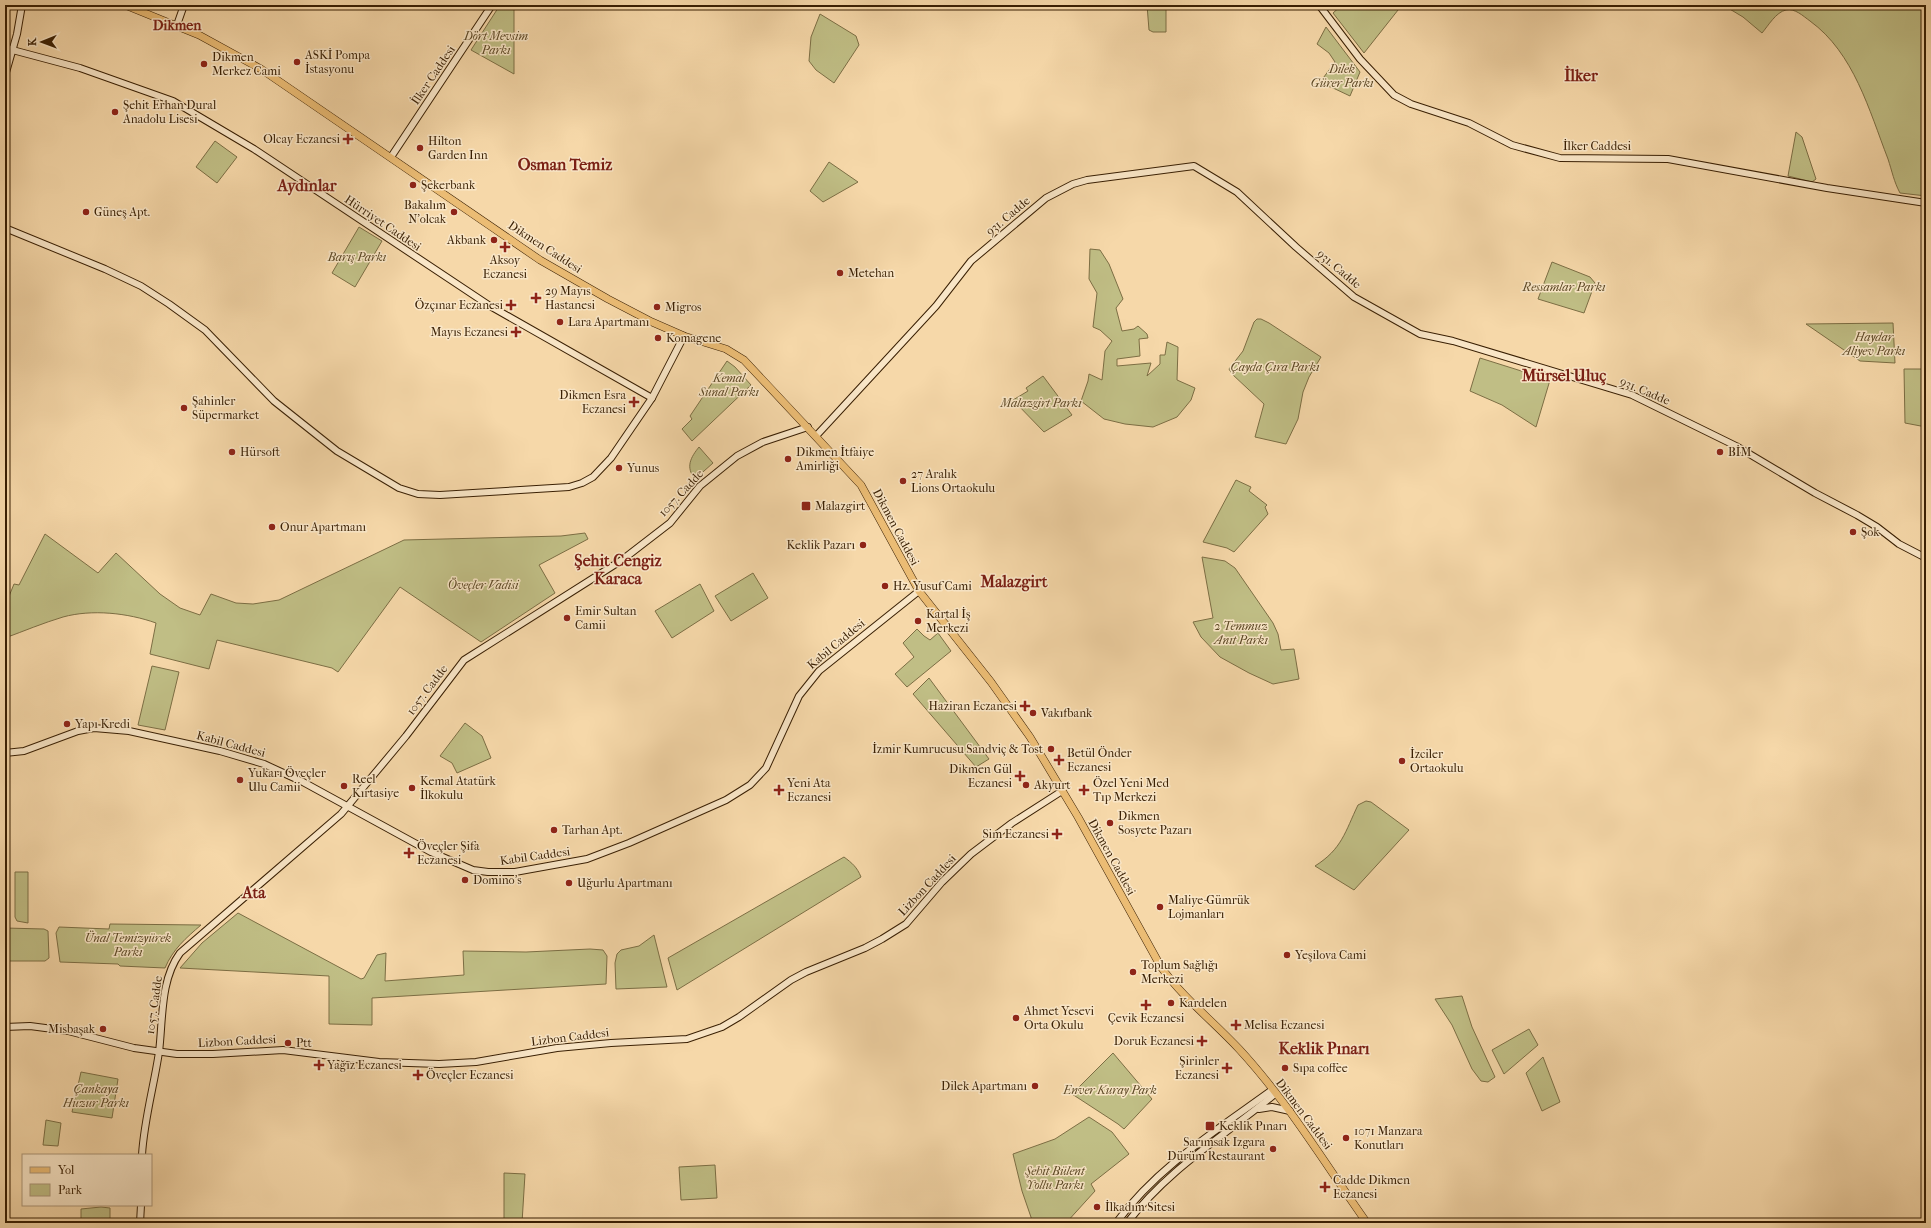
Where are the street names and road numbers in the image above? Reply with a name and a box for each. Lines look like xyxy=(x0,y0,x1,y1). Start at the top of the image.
street label: İlker Caddesi xyxy=(407,42,458,107)
street label: İlker Caddesi xyxy=(1563,138,1632,153)
street label: Hürriyet Caddesi xyxy=(342,192,424,254)
street label: 931. Cadde xyxy=(983,194,1033,238)
street label: Dikmen Caddesi xyxy=(506,218,585,276)
street label: 931. Cadde xyxy=(1314,247,1364,291)
street label: 931. Cadde xyxy=(1618,374,1672,408)
street label: 1057. Cadde xyxy=(656,467,706,519)
street label: Dikmen Caddesi xyxy=(870,486,922,568)
street label: Kabil Caddesi xyxy=(804,616,868,672)
street label: 1057. Cadde xyxy=(404,662,450,718)
street label: Kabil Caddesi xyxy=(195,728,267,760)
street label: Dikmen Caddesi xyxy=(1085,816,1139,898)
street label: Kabil Caddesi xyxy=(499,844,571,868)
street label: Lizbon Caddesi xyxy=(895,851,959,918)
street label: 1057. Cadde xyxy=(143,975,165,1035)
street label: Lizbon Caddesi xyxy=(530,1025,610,1049)
street label: Lizbon Caddesi xyxy=(197,1032,277,1050)
street label: Dikmen Caddesi xyxy=(1273,1076,1335,1152)

